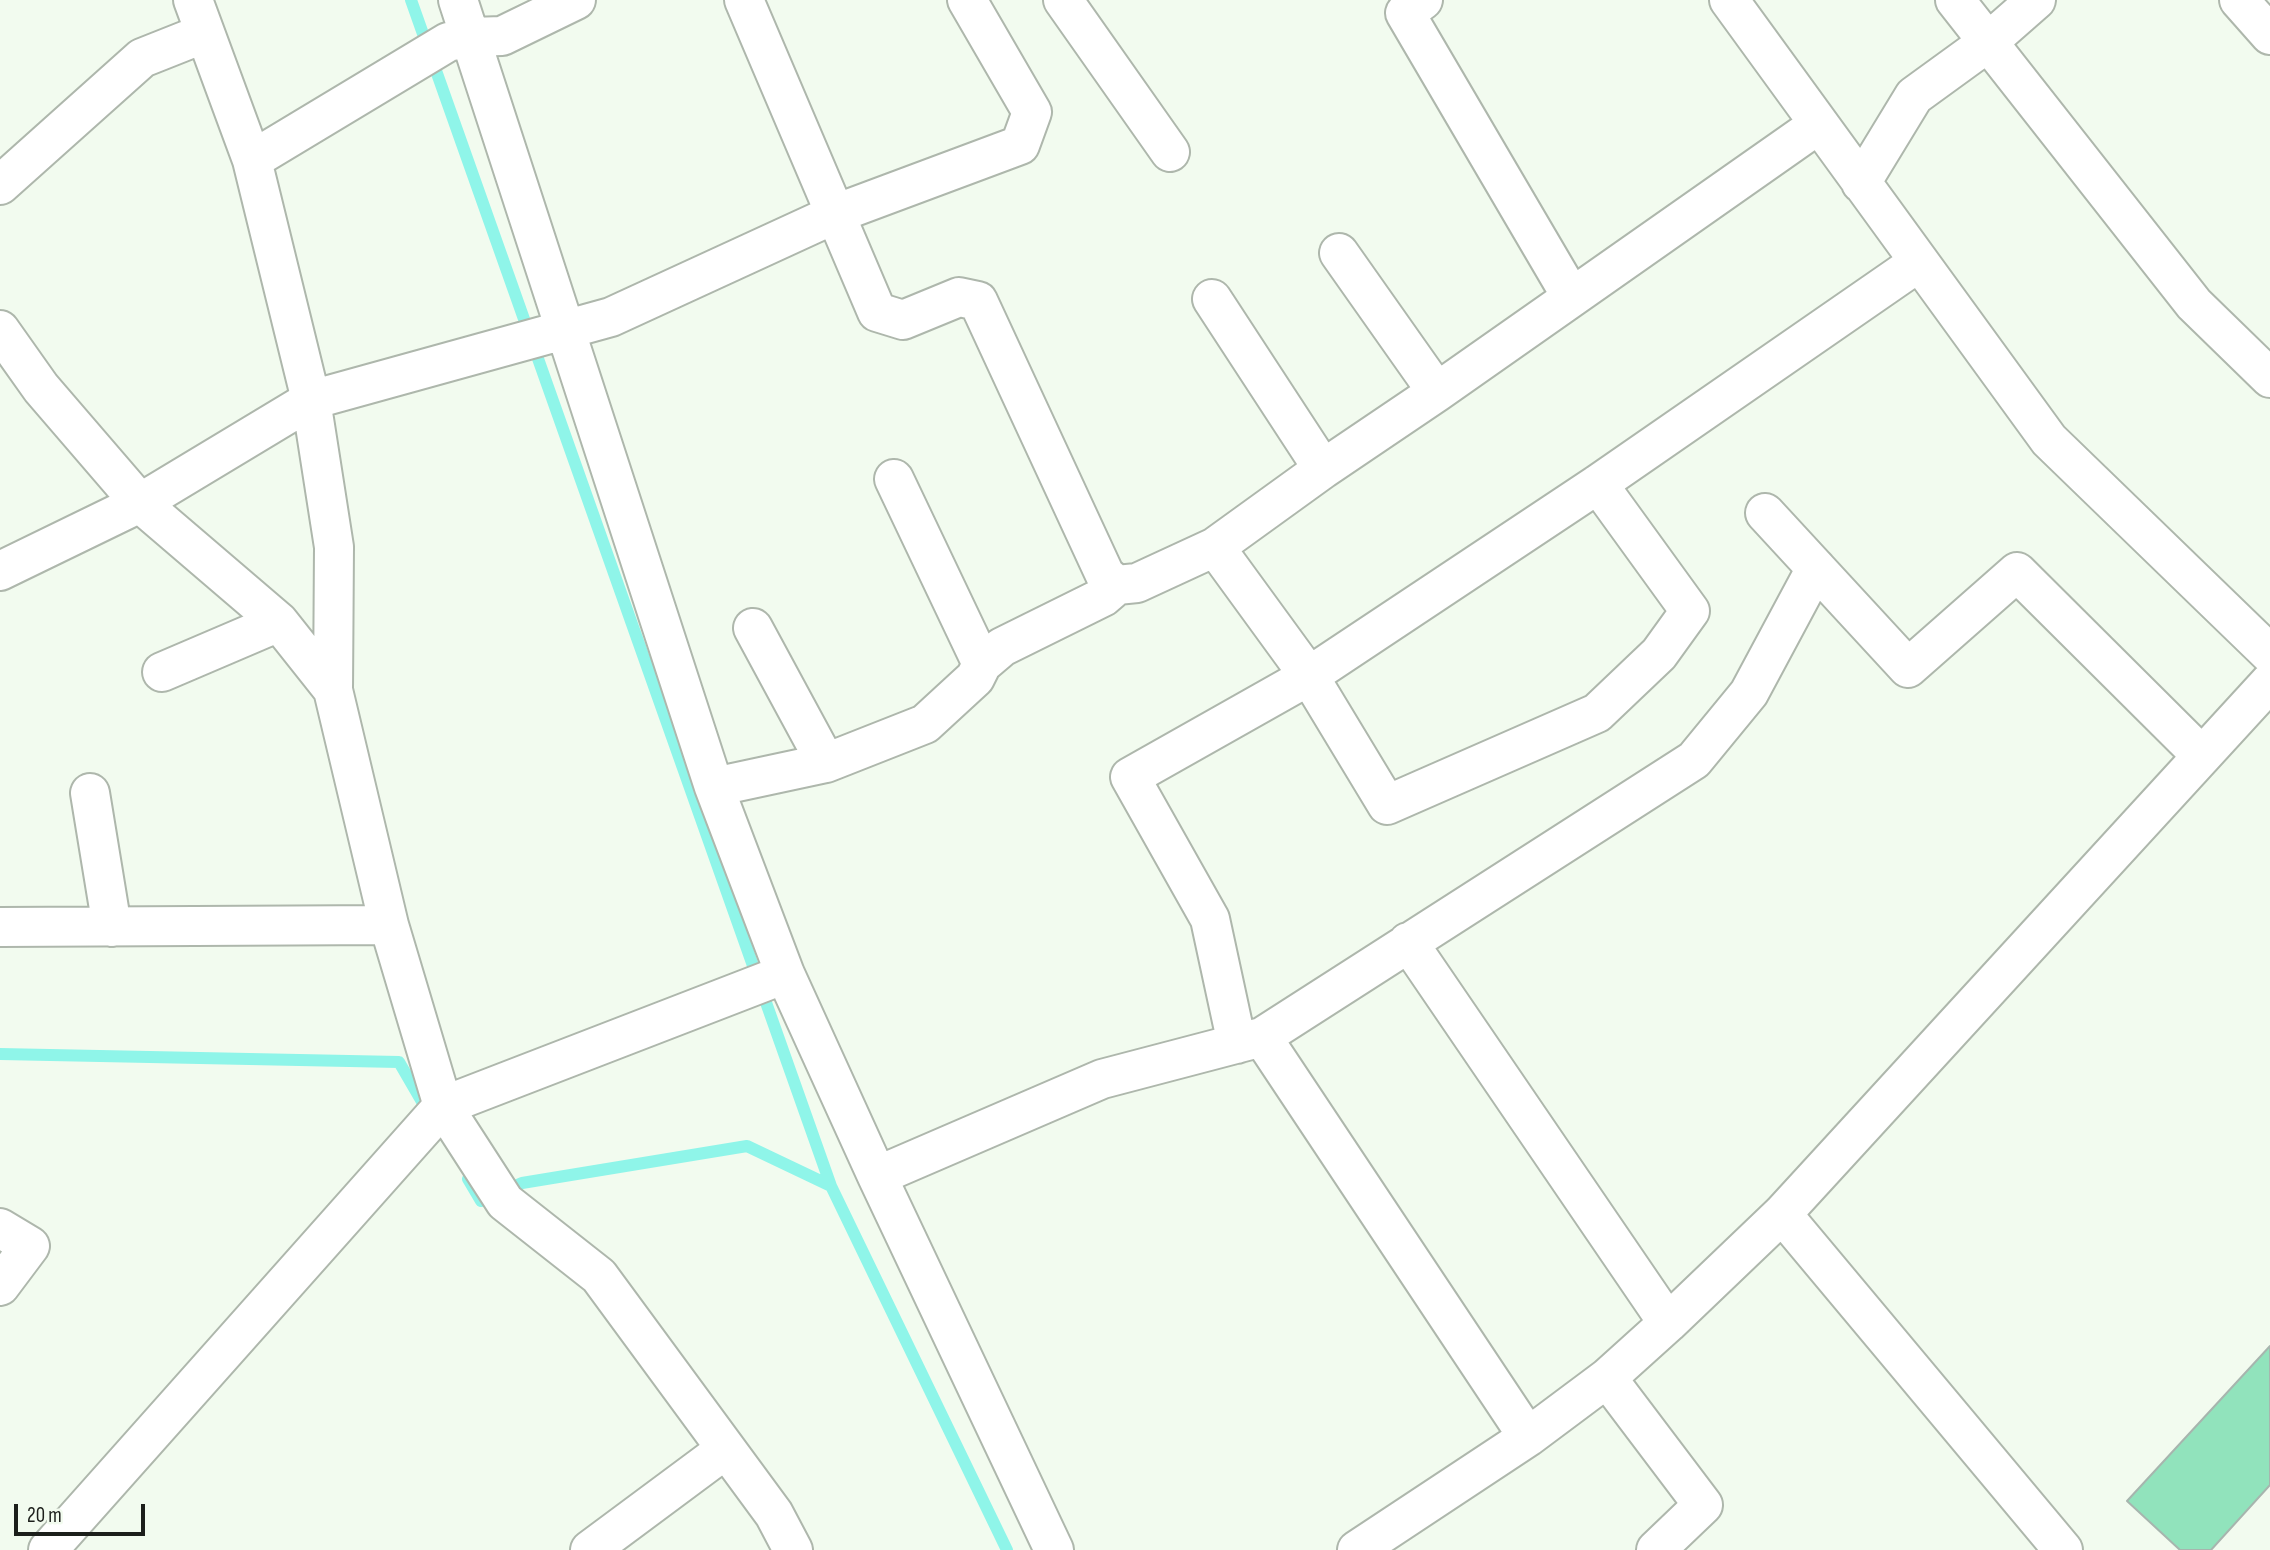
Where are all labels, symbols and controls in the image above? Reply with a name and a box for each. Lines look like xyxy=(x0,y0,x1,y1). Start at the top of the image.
scale bar xyxy=(18,1490,149,1534)
text: 20 m xyxy=(27,1503,62,1528)

